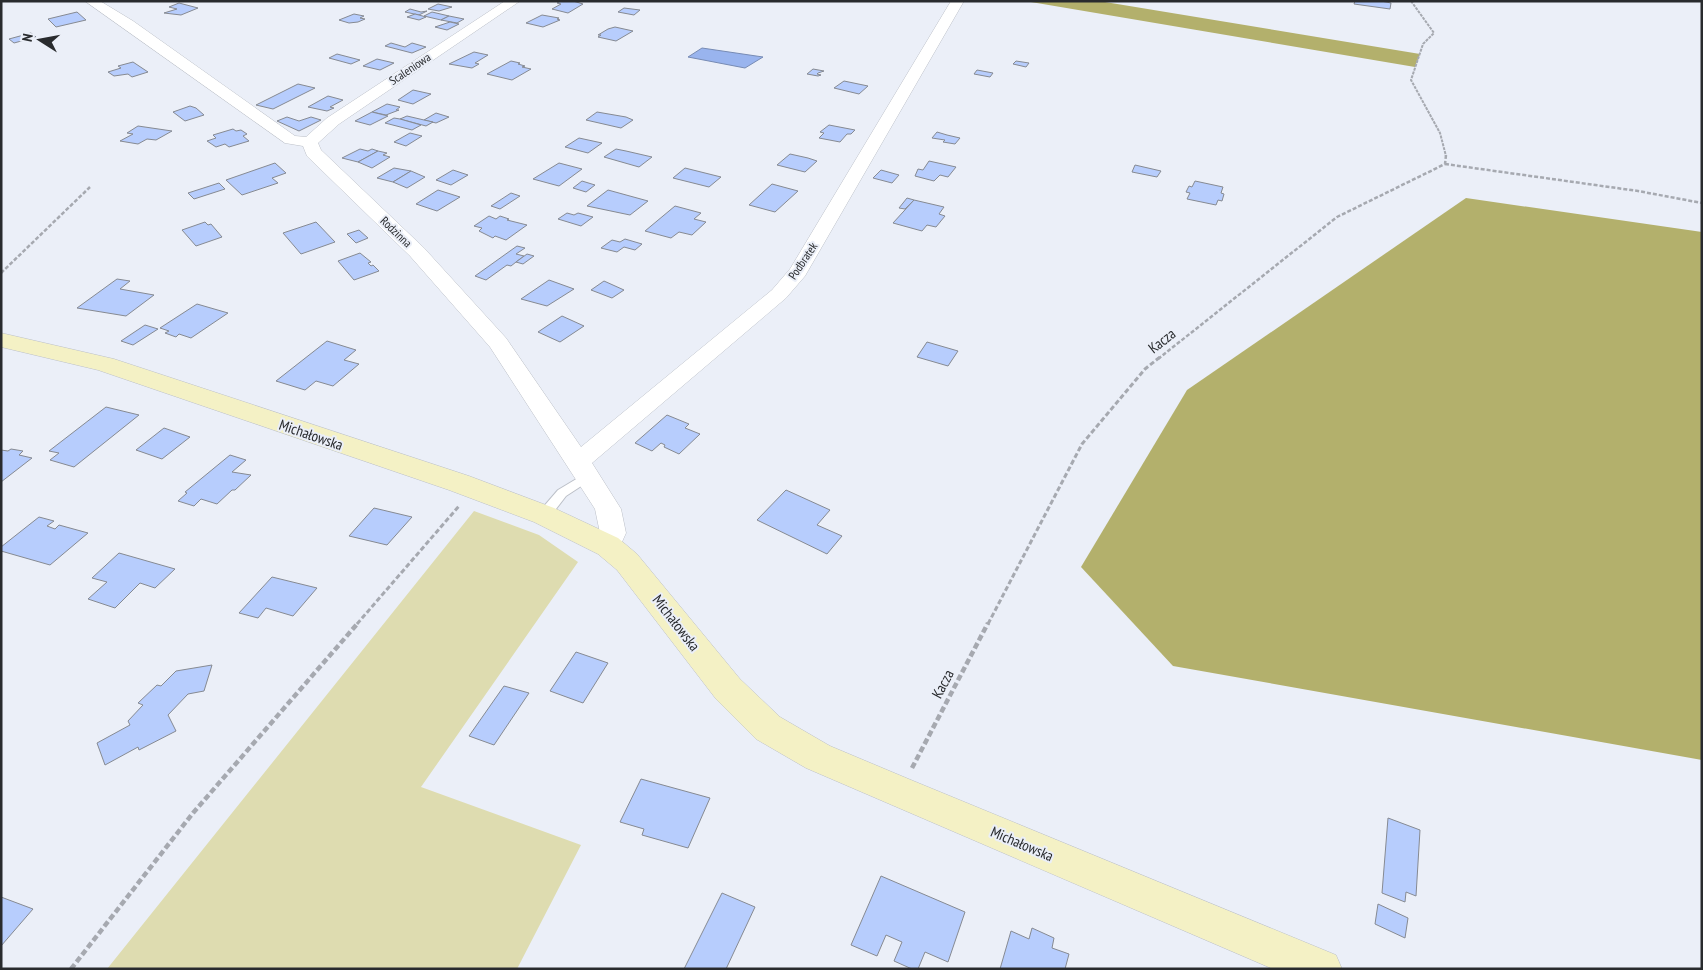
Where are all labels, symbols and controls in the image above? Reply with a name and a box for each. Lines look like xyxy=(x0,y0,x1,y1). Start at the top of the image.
north arrow xyxy=(15,15,65,65)
text: N xyxy=(18,32,37,43)
street label: Scaleniowa xyxy=(386,49,433,88)
street label: Rodzinna xyxy=(377,213,415,250)
street label: Podbratek xyxy=(785,239,821,282)
street label: Kacza xyxy=(1144,324,1179,357)
street label: Michałowska xyxy=(277,415,346,454)
street label: Michałowska xyxy=(648,591,704,655)
street label: Kacza xyxy=(927,666,958,701)
street label: Michałowska xyxy=(988,822,1056,865)

